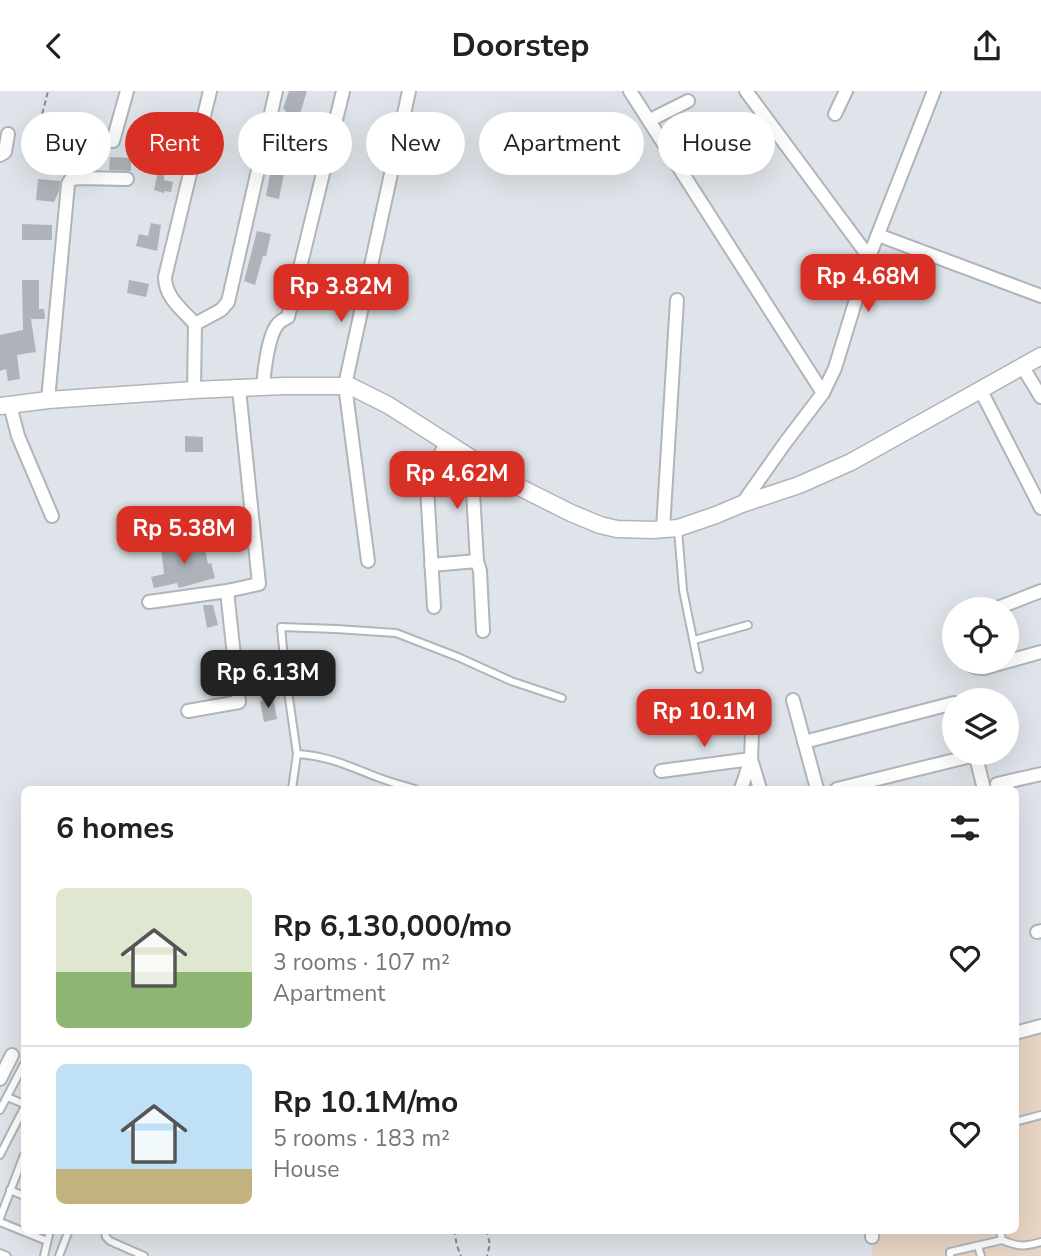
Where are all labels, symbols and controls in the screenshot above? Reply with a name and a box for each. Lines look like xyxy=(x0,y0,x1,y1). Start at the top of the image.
text: Doorstep xyxy=(452,24,589,67)
icon: back xyxy=(35,27,73,65)
icon: share xyxy=(968,27,1006,65)
chip: Buy xyxy=(21,112,111,175)
chip: Rent xyxy=(125,112,224,175)
chip: Filters xyxy=(238,112,352,175)
chip: New xyxy=(366,112,465,175)
chip: Apartment xyxy=(479,112,644,175)
chip: House xyxy=(658,112,775,175)
pin: Rp 4.68M xyxy=(796,255,940,314)
text: Rp 4.68M xyxy=(817,261,919,292)
pin: Rp 3.82M xyxy=(269,265,413,324)
text: Rp 3.82M xyxy=(290,271,392,302)
pin: Rp 4.62M xyxy=(385,451,529,511)
text: Rp 4.62M xyxy=(406,458,508,489)
pin: Rp 5.38M xyxy=(112,507,256,566)
text: Rp 5.38M xyxy=(133,513,235,544)
map controls xyxy=(942,597,1019,765)
button: locate xyxy=(942,597,1019,674)
pin: Rp 6.13M xyxy=(196,651,340,710)
text: Rp 6.13M xyxy=(217,657,319,688)
button: layers xyxy=(942,688,1019,765)
pin: Rp 10.1M xyxy=(632,689,776,749)
text: Rp 10.1M xyxy=(653,696,755,727)
text: 6 homes xyxy=(56,808,174,849)
icon: filters xyxy=(946,809,984,847)
text: Rp 6,130,000/mo xyxy=(273,906,512,947)
icon: home xyxy=(112,916,196,1000)
icon: heart xyxy=(946,939,984,977)
text: 3 rooms · 107 m² xyxy=(273,947,450,978)
text: Apartment xyxy=(273,978,385,1009)
text: Rp 10.1M/mo xyxy=(273,1082,458,1123)
icon: home xyxy=(112,1092,196,1176)
icon: heart xyxy=(946,1115,984,1153)
text: 5 rooms · 183 m² xyxy=(273,1123,450,1154)
text: House xyxy=(273,1154,340,1185)

